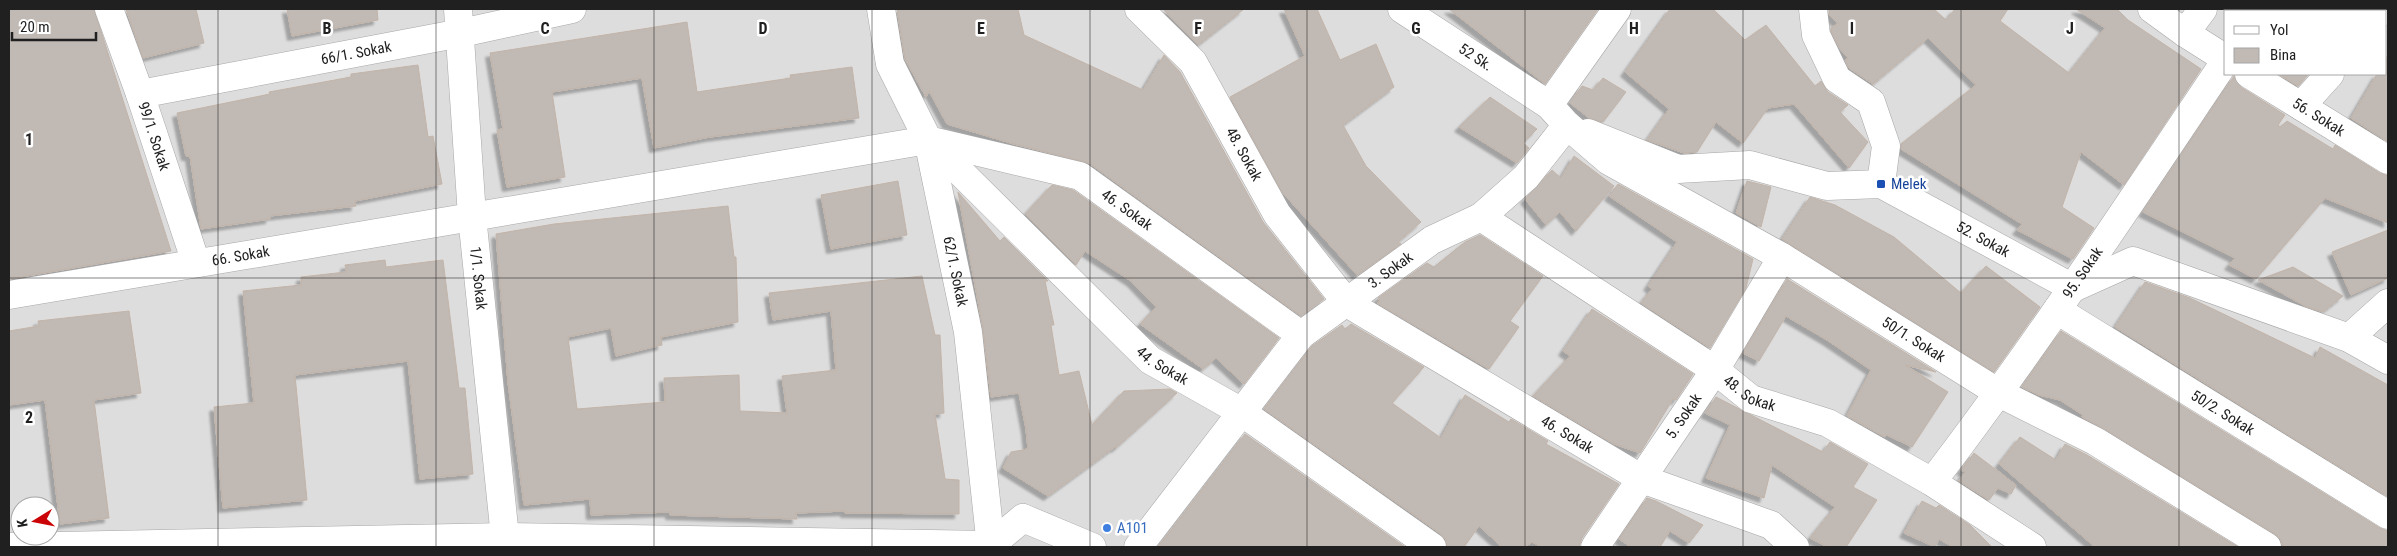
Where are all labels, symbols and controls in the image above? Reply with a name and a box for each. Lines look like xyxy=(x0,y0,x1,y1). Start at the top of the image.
scale bar xyxy=(12,10,96,42)
legend xyxy=(2224,10,2387,75)
text: 20 m xyxy=(20,18,50,36)
text: B xyxy=(323,19,332,38)
text: C xyxy=(540,19,550,38)
text: D xyxy=(758,19,768,38)
text: E xyxy=(977,19,985,38)
text: F xyxy=(1194,19,1202,38)
text: G xyxy=(1411,19,1421,38)
text: H xyxy=(1629,19,1639,38)
text: I xyxy=(1850,19,1854,38)
text: J xyxy=(2066,19,2074,38)
text: Yol xyxy=(2270,21,2288,39)
street label: 66/1. Sokak xyxy=(319,37,393,68)
street label: 52 Sk. xyxy=(1455,40,1496,75)
text: Bina xyxy=(2270,46,2296,64)
street label: 56. Sokak xyxy=(2289,94,2348,140)
street label: 99/1. Sokak xyxy=(134,100,174,173)
street label: 48. Sokak xyxy=(1222,124,1266,184)
text: 1 xyxy=(25,130,33,149)
place label: Melek xyxy=(1891,175,1927,193)
marker: Melek xyxy=(1875,178,1887,190)
street label: 46. Sokak xyxy=(1098,185,1156,234)
street label: 52. Sokak xyxy=(1953,218,2013,261)
street label: 62/1. Sokak xyxy=(939,235,972,308)
street label: 66. Sokak xyxy=(211,242,271,270)
street label: 95. Sokak xyxy=(2059,243,2107,302)
street label: 1/1. Sokak xyxy=(466,246,491,311)
street label: 3. Sokak xyxy=(1365,248,1417,292)
street label: 50/1. Sokak xyxy=(1879,313,1949,366)
street label: 44. Sokak xyxy=(1133,343,1192,389)
street label: 48. Sokak xyxy=(1720,371,1778,415)
street label: 50/2. Sokak xyxy=(2188,386,2258,439)
street label: 5. Sokak xyxy=(1662,390,1706,442)
text: 2 xyxy=(25,408,33,427)
street label: 46. Sokak xyxy=(1538,412,1597,457)
north arrow xyxy=(10,496,60,546)
text: K xyxy=(14,518,31,528)
place label: A101 xyxy=(1117,519,1148,537)
marker: A101 xyxy=(1101,522,1113,534)

